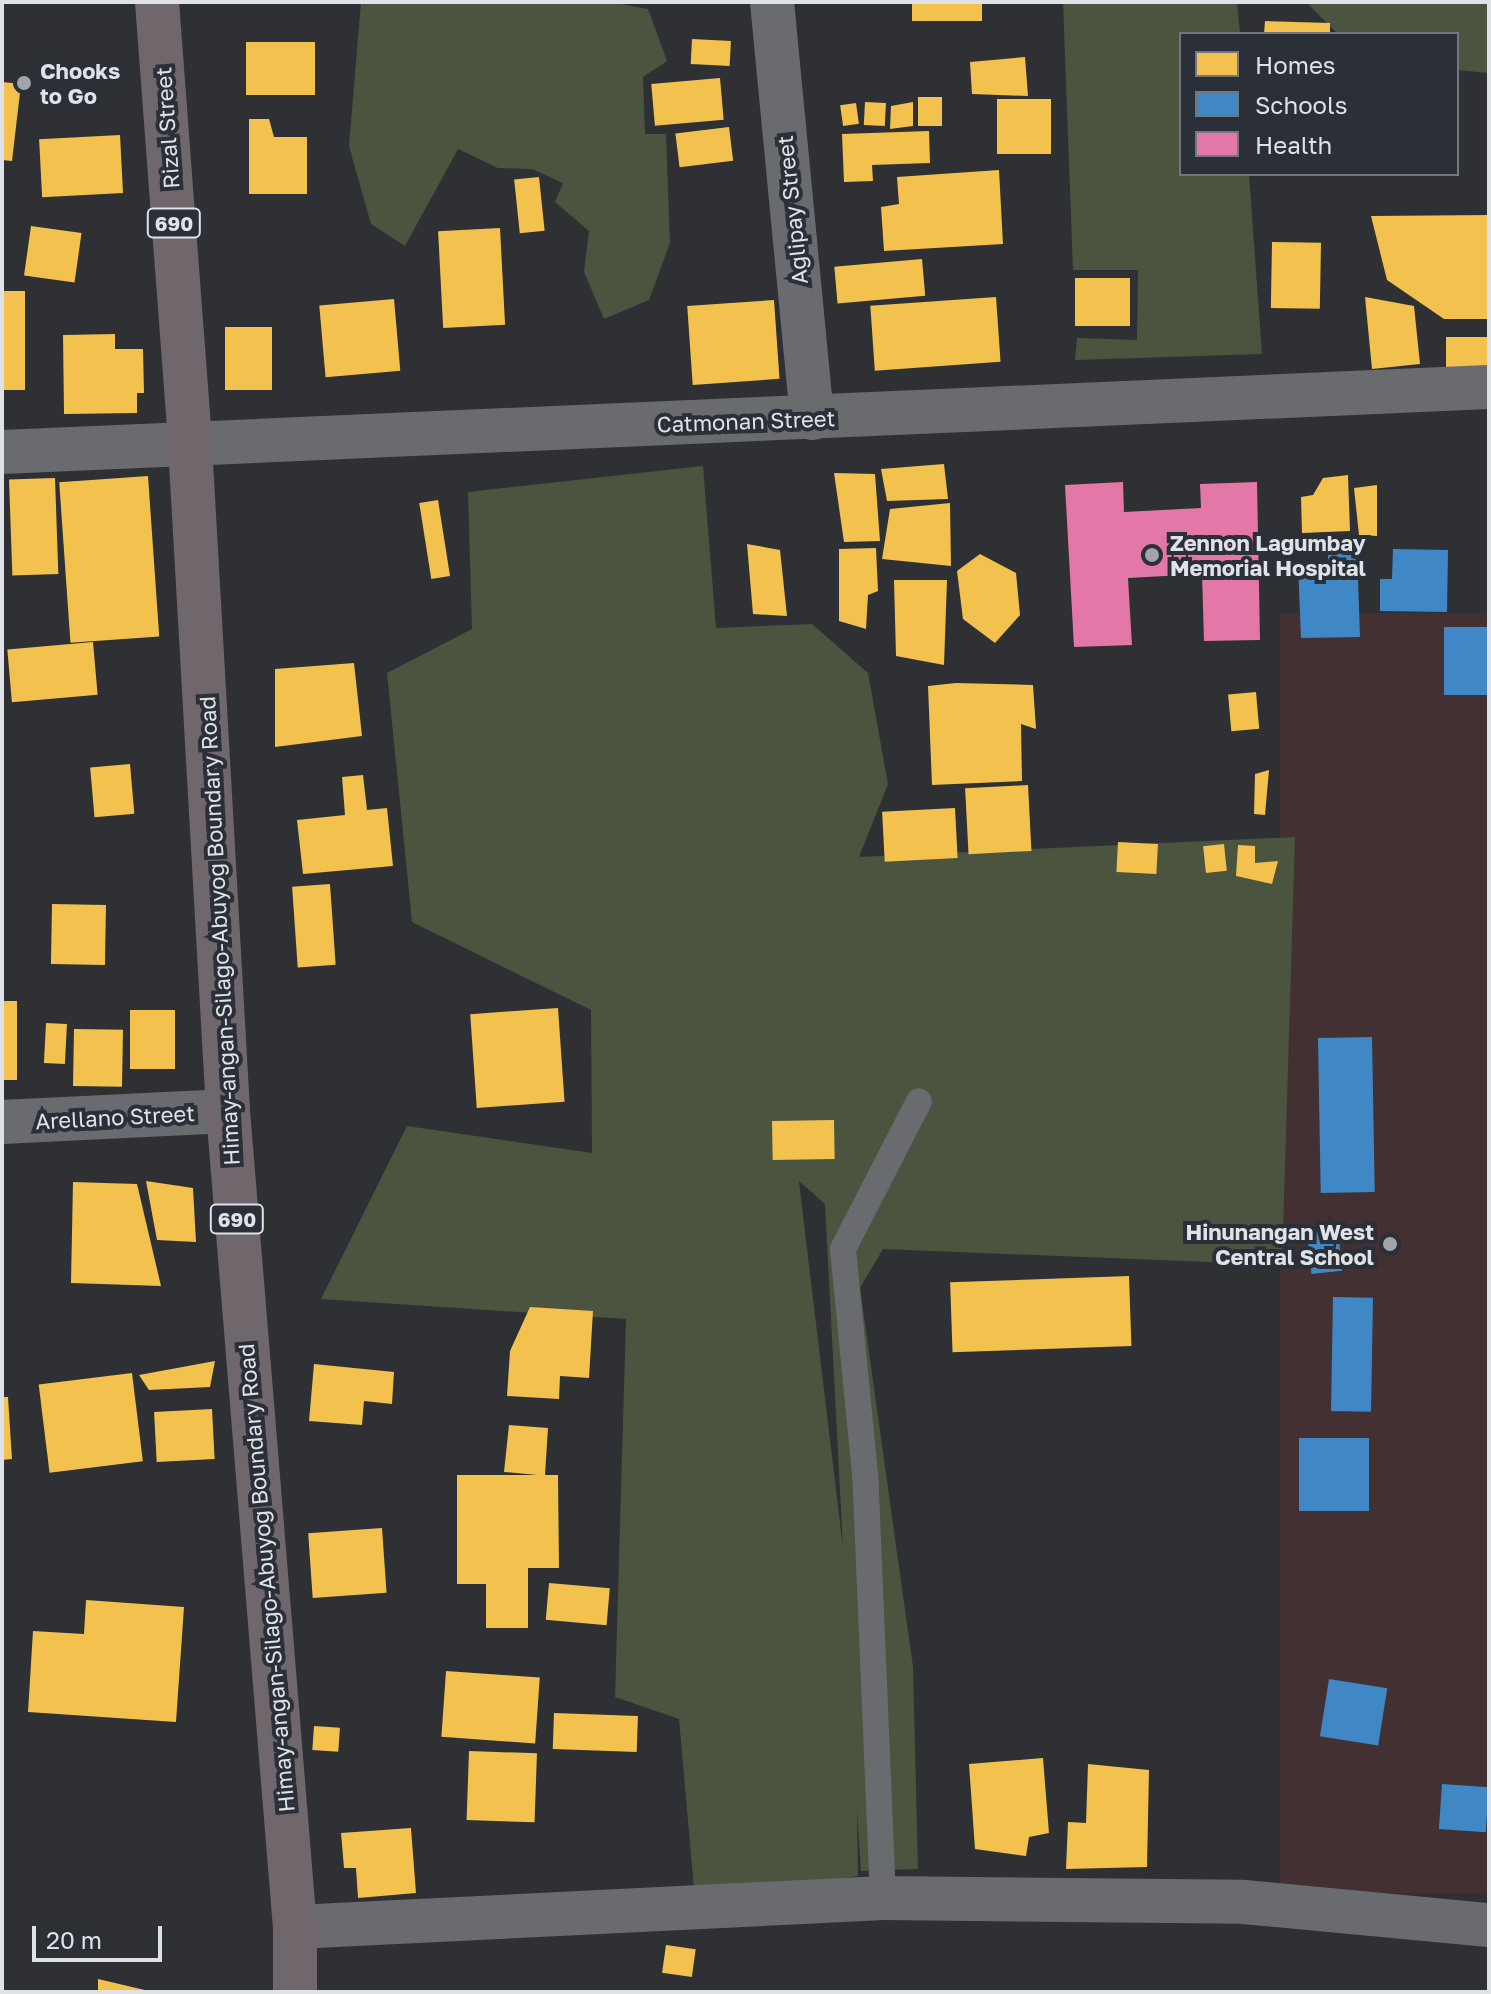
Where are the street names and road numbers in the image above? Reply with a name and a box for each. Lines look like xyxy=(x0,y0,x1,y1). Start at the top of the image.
street label: Rizal Street xyxy=(150,66,184,190)
street label: Aglipay Street xyxy=(771,134,813,286)
road number: 690 xyxy=(146,207,202,239)
street label: Catmonan Street xyxy=(656,405,836,437)
street label: Himay-angan-Silago-Abuyog Boundary Road xyxy=(194,696,244,1166)
street label: Arellano Street xyxy=(35,1100,195,1134)
road number: 690 xyxy=(209,1203,265,1235)
street label: Himay-angan-Silago-Abuyog Boundary Road xyxy=(232,1343,300,1813)

